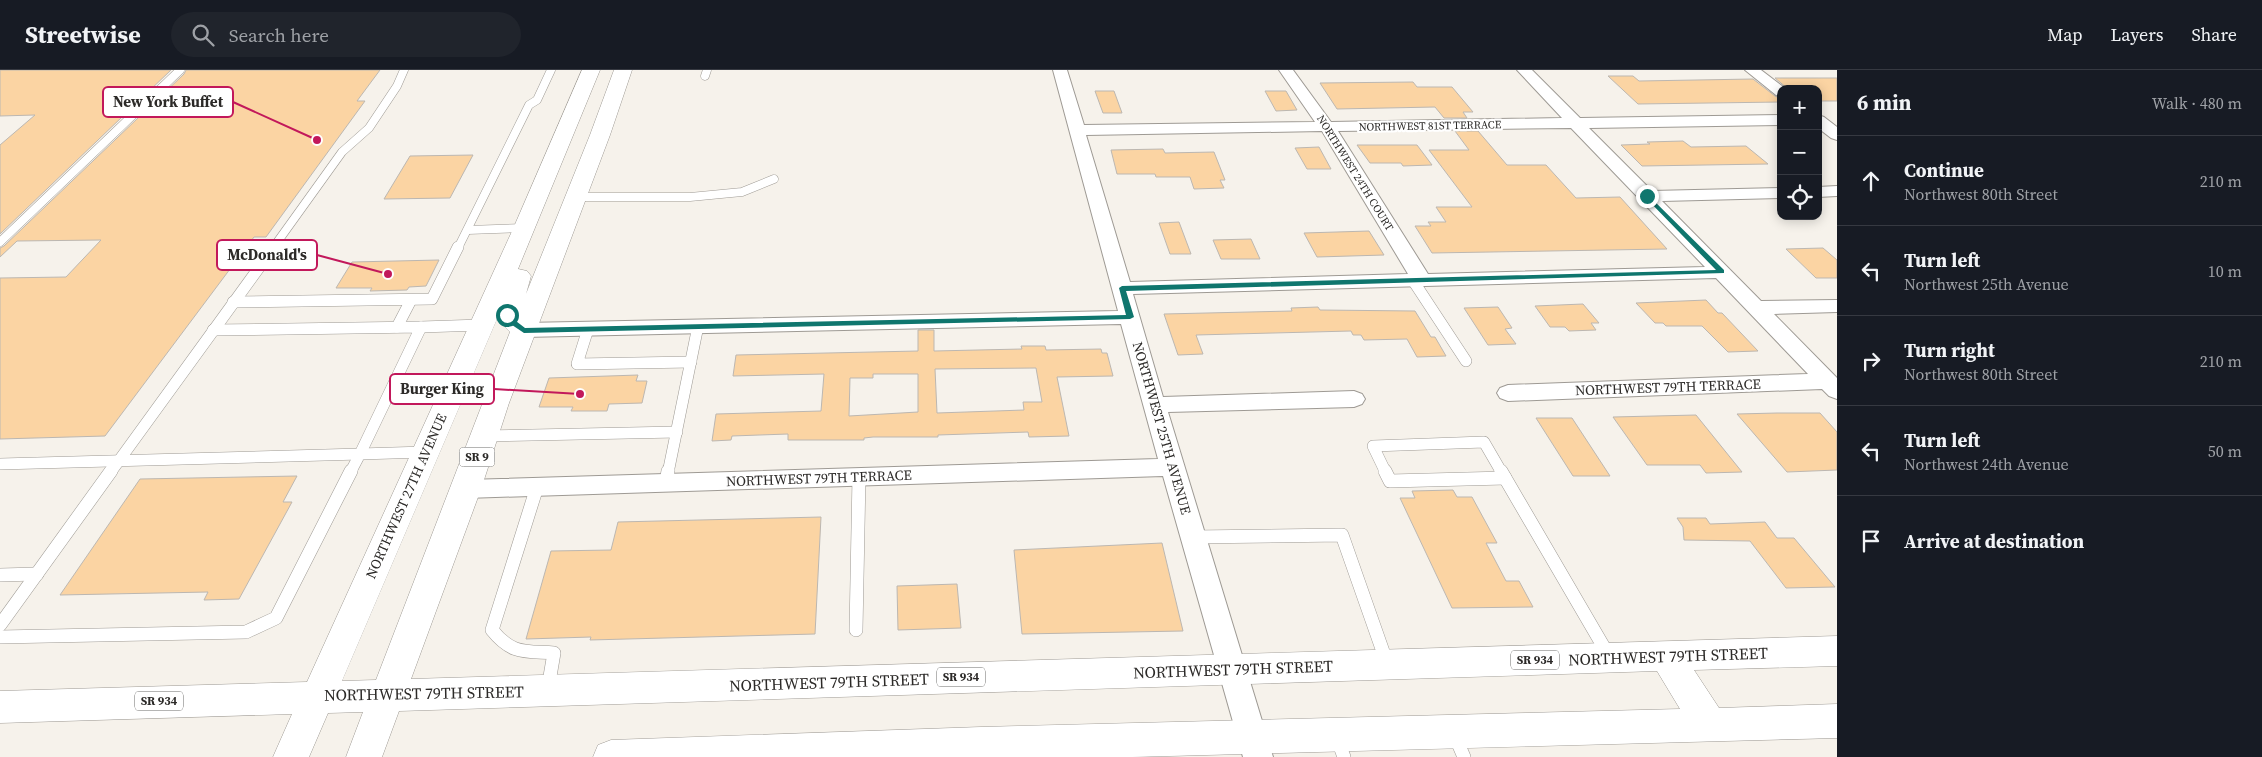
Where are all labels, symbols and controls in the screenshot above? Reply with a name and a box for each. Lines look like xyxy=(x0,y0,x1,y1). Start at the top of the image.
search box xyxy=(171,12,521,57)
text: Streetwise xyxy=(25,18,141,51)
icon: search xyxy=(189,21,217,49)
text: Search here xyxy=(229,22,329,48)
text: Map xyxy=(2047,22,2082,47)
text: Layers xyxy=(2110,22,2163,47)
text: Share xyxy=(2191,22,2237,47)
map controls xyxy=(1777,85,1822,220)
button: + xyxy=(1777,85,1822,130)
callout: New York Buffet xyxy=(103,87,233,117)
text: 6 min xyxy=(1857,88,1912,117)
text: New York Buffet xyxy=(113,91,224,112)
text: Walk · 480 m xyxy=(2152,92,2242,114)
street label: NORTHWEST 24TH COURT xyxy=(1313,112,1397,234)
street label: NORTHWEST 81ST TERRACE xyxy=(1359,117,1502,135)
button: − xyxy=(1777,130,1822,175)
text: Continue xyxy=(1904,157,1984,183)
icon: ahead xyxy=(1857,167,1885,195)
text: 210 m xyxy=(2200,170,2242,192)
button: locate xyxy=(1777,175,1822,220)
text: Northwest 80th Street xyxy=(1904,183,2058,205)
route end xyxy=(1636,185,1659,208)
callout: McDonald's xyxy=(217,240,317,270)
text: McDonald's xyxy=(227,244,307,265)
text: Turn left xyxy=(1904,247,1980,273)
icon: left xyxy=(1857,257,1885,285)
text: 10 m xyxy=(2208,260,2242,282)
text: Northwest 25th Avenue xyxy=(1904,273,2069,295)
route start xyxy=(496,304,519,327)
text: Turn right xyxy=(1904,337,1995,363)
street label: NORTHWEST 25TH AVENUE xyxy=(1128,339,1196,517)
icon: right xyxy=(1857,347,1885,375)
text: 210 m xyxy=(2200,350,2242,372)
text: Northwest 80th Street xyxy=(1904,363,2058,385)
callout: Burger King xyxy=(390,374,494,404)
street label: NORTHWEST 79TH TERRACE xyxy=(1575,374,1761,400)
text: Burger King xyxy=(400,378,484,399)
street label: NORTHWEST 27TH AVENUE xyxy=(360,410,452,582)
text: Turn left xyxy=(1904,427,1980,453)
icon: left xyxy=(1857,437,1885,465)
text: 50 m xyxy=(2208,440,2242,462)
road number: SR 9 xyxy=(460,448,494,467)
text: Northwest 24th Avenue xyxy=(1904,453,2069,475)
street label: NORTHWEST 79TH TERRACE xyxy=(726,465,912,491)
icon: arrive xyxy=(1857,527,1885,555)
text: Arrive at destination xyxy=(1904,528,2084,554)
street label: NORTHWEST 79TH STREET xyxy=(1568,642,1769,670)
road number: SR 934 xyxy=(1511,650,1559,670)
street label: NORTHWEST 79TH STREET xyxy=(1133,655,1334,683)
street label: NORTHWEST 79TH STREET xyxy=(729,668,930,696)
road number: SR 934 xyxy=(937,668,985,686)
street label: NORTHWEST 79TH STREET xyxy=(324,680,524,706)
road number: SR 934 xyxy=(135,692,183,710)

